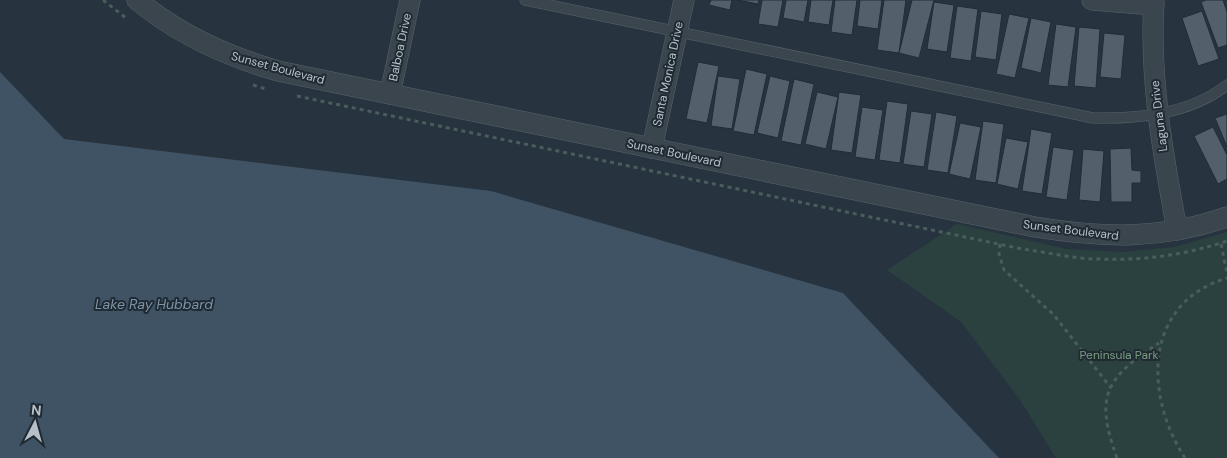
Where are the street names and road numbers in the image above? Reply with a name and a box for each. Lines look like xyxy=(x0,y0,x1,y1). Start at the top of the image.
street label: Balboa Drive xyxy=(385,11,415,83)
street label: Santa Monica Drive xyxy=(649,20,687,128)
street label: Sunset Boulevard xyxy=(230,48,326,88)
street label: Laguna Drive xyxy=(1147,79,1171,152)
street label: Sunset Boulevard xyxy=(625,135,723,171)
street label: Sunset Boulevard xyxy=(1022,216,1120,244)

